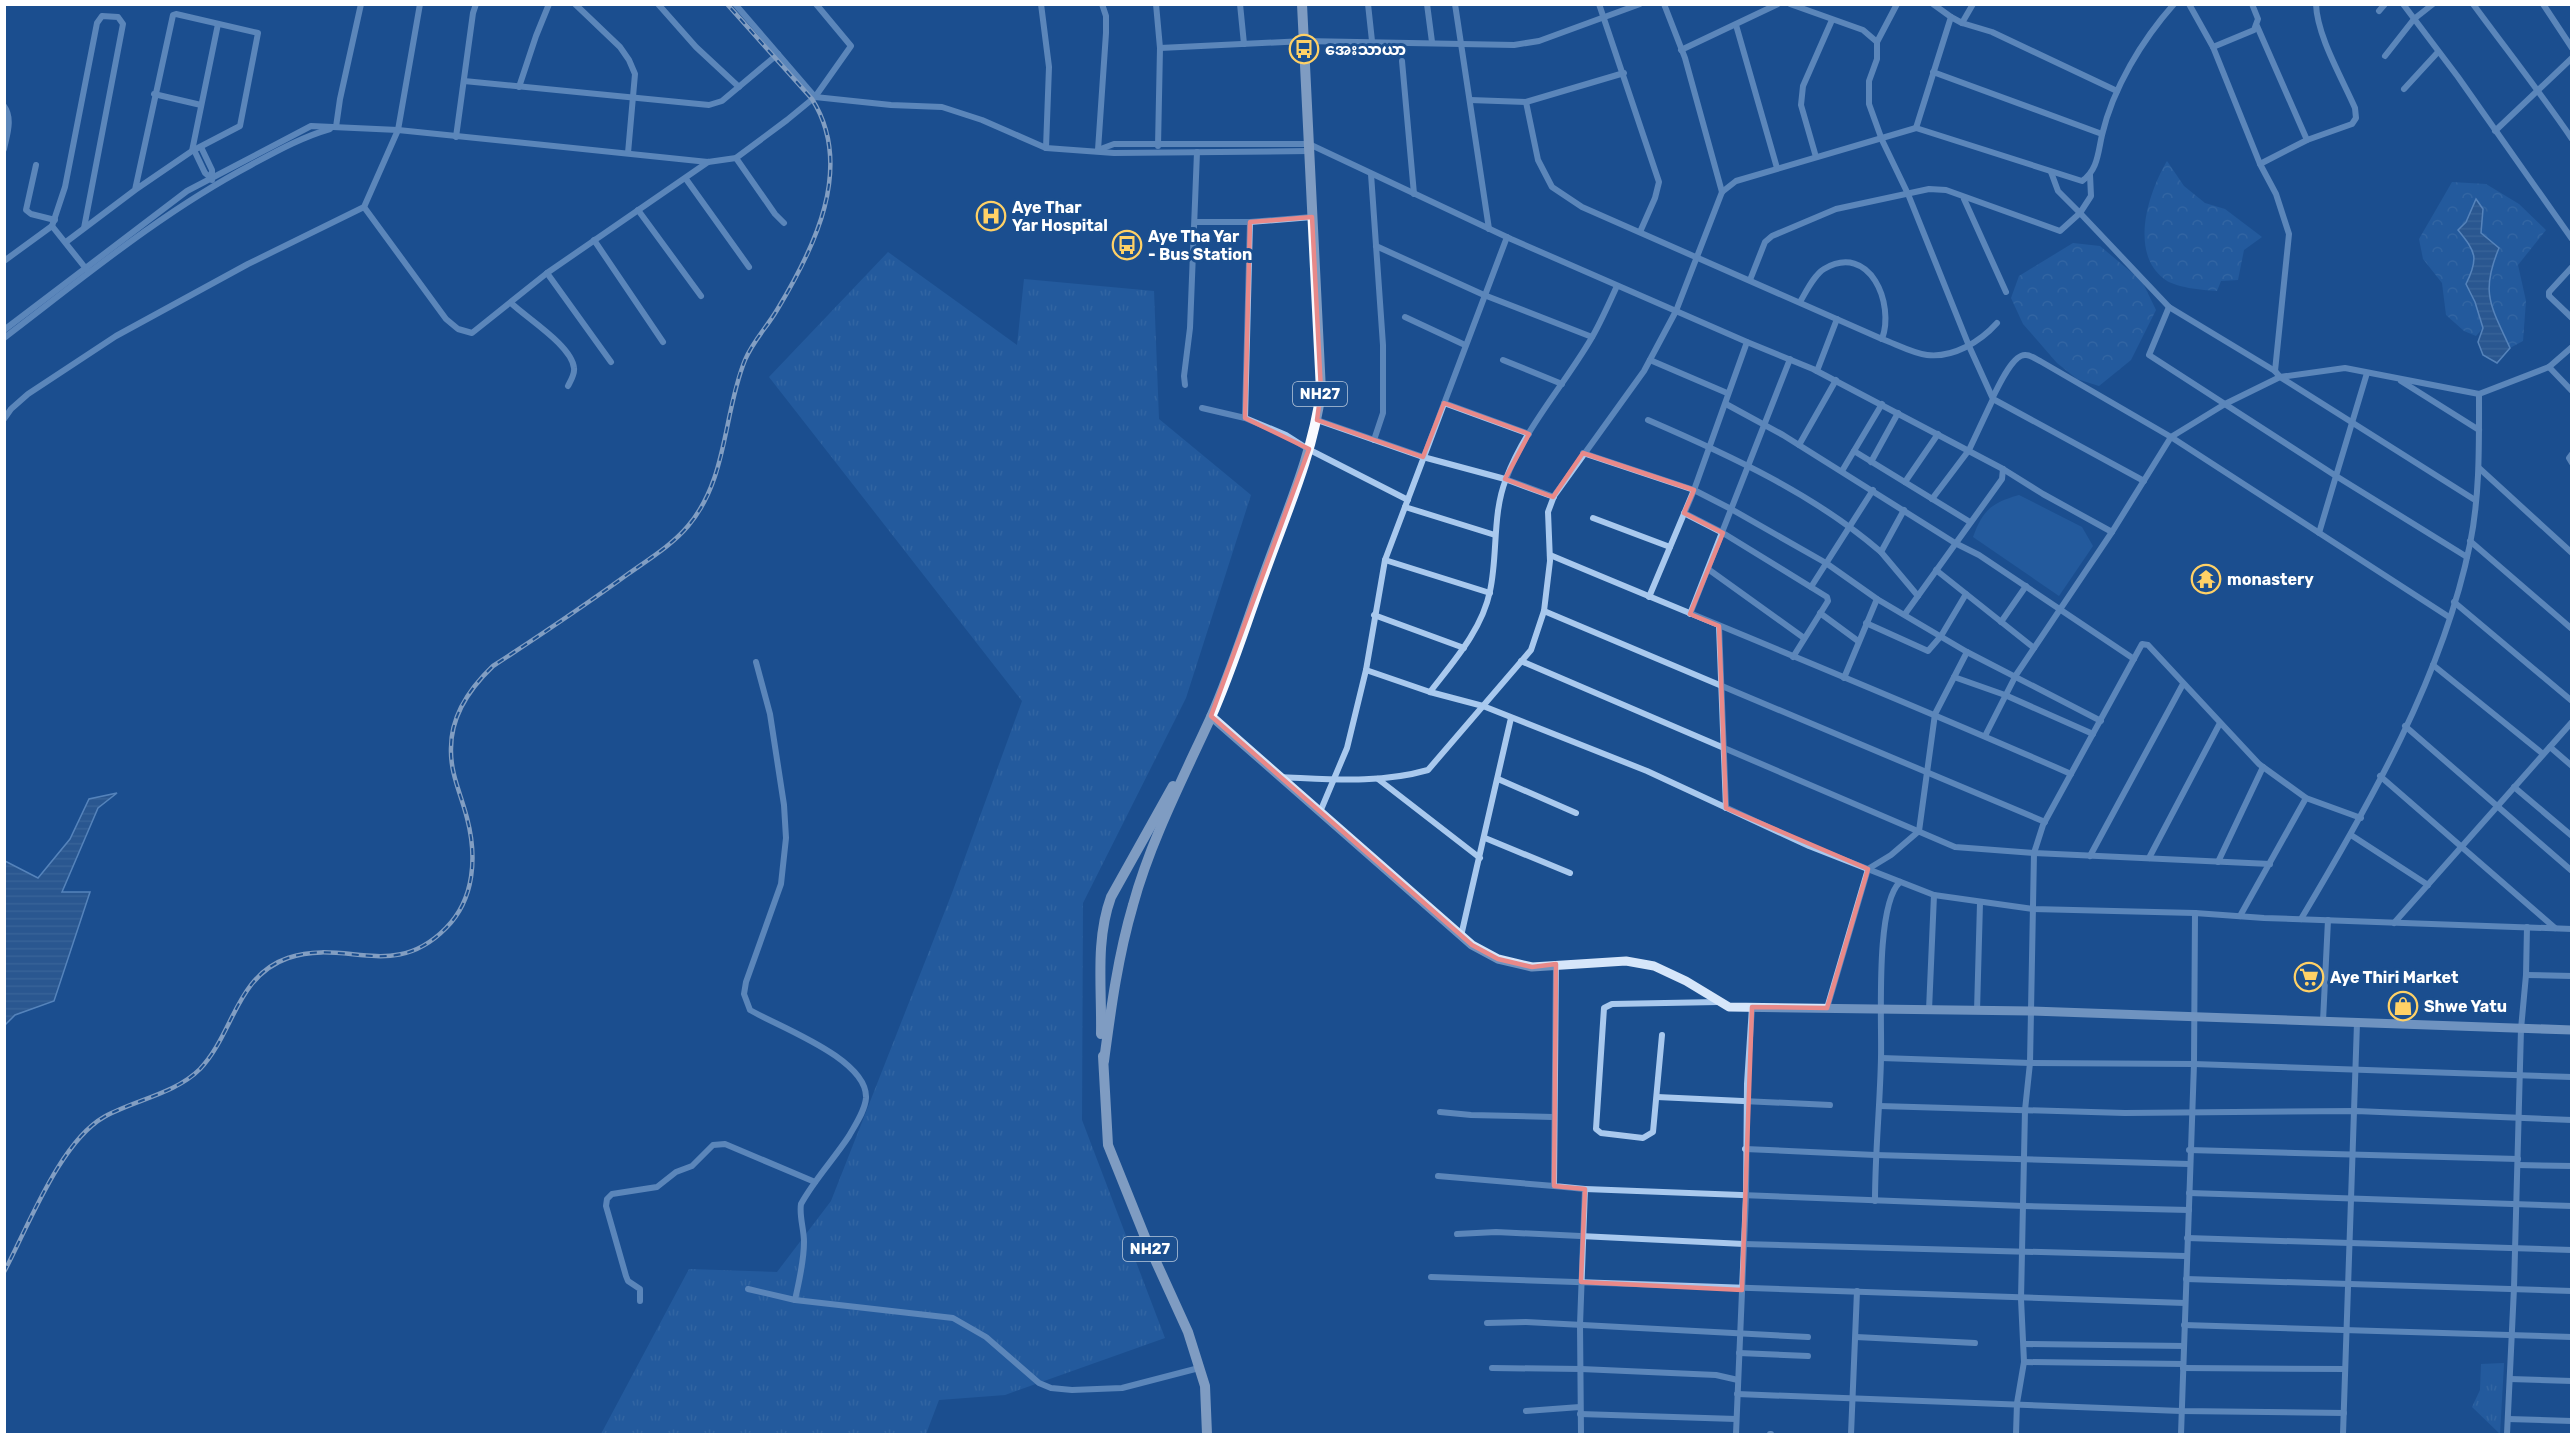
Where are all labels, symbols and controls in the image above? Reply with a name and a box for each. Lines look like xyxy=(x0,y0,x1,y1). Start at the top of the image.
bus stop icon: အေးသာယာ xyxy=(1288,33,1320,65)
place label: အေးသာယာ xyxy=(1325,40,1406,59)
place label: Aye Thar Yar Hospital xyxy=(1012,198,1108,235)
hospital icon: Aye Thar Yar Hospital xyxy=(975,200,1007,232)
place label: Aye Tha Yar - Bus Station xyxy=(1148,227,1252,264)
bus stop icon: Aye Tha Yar - Bus Station xyxy=(1111,229,1143,261)
road number: NH27 xyxy=(1293,382,1347,406)
temple icon: monastery xyxy=(2190,563,2222,595)
place label: monastery xyxy=(2227,570,2314,589)
supermarket icon: Aye Thiri Market xyxy=(2293,961,2325,993)
place label: Aye Thiri Market xyxy=(2330,968,2459,987)
shop icon: Shwe Yatu xyxy=(2387,990,2419,1022)
place label: Shwe Yatu xyxy=(2424,997,2507,1016)
road number: NH27 xyxy=(1123,1237,1177,1261)

